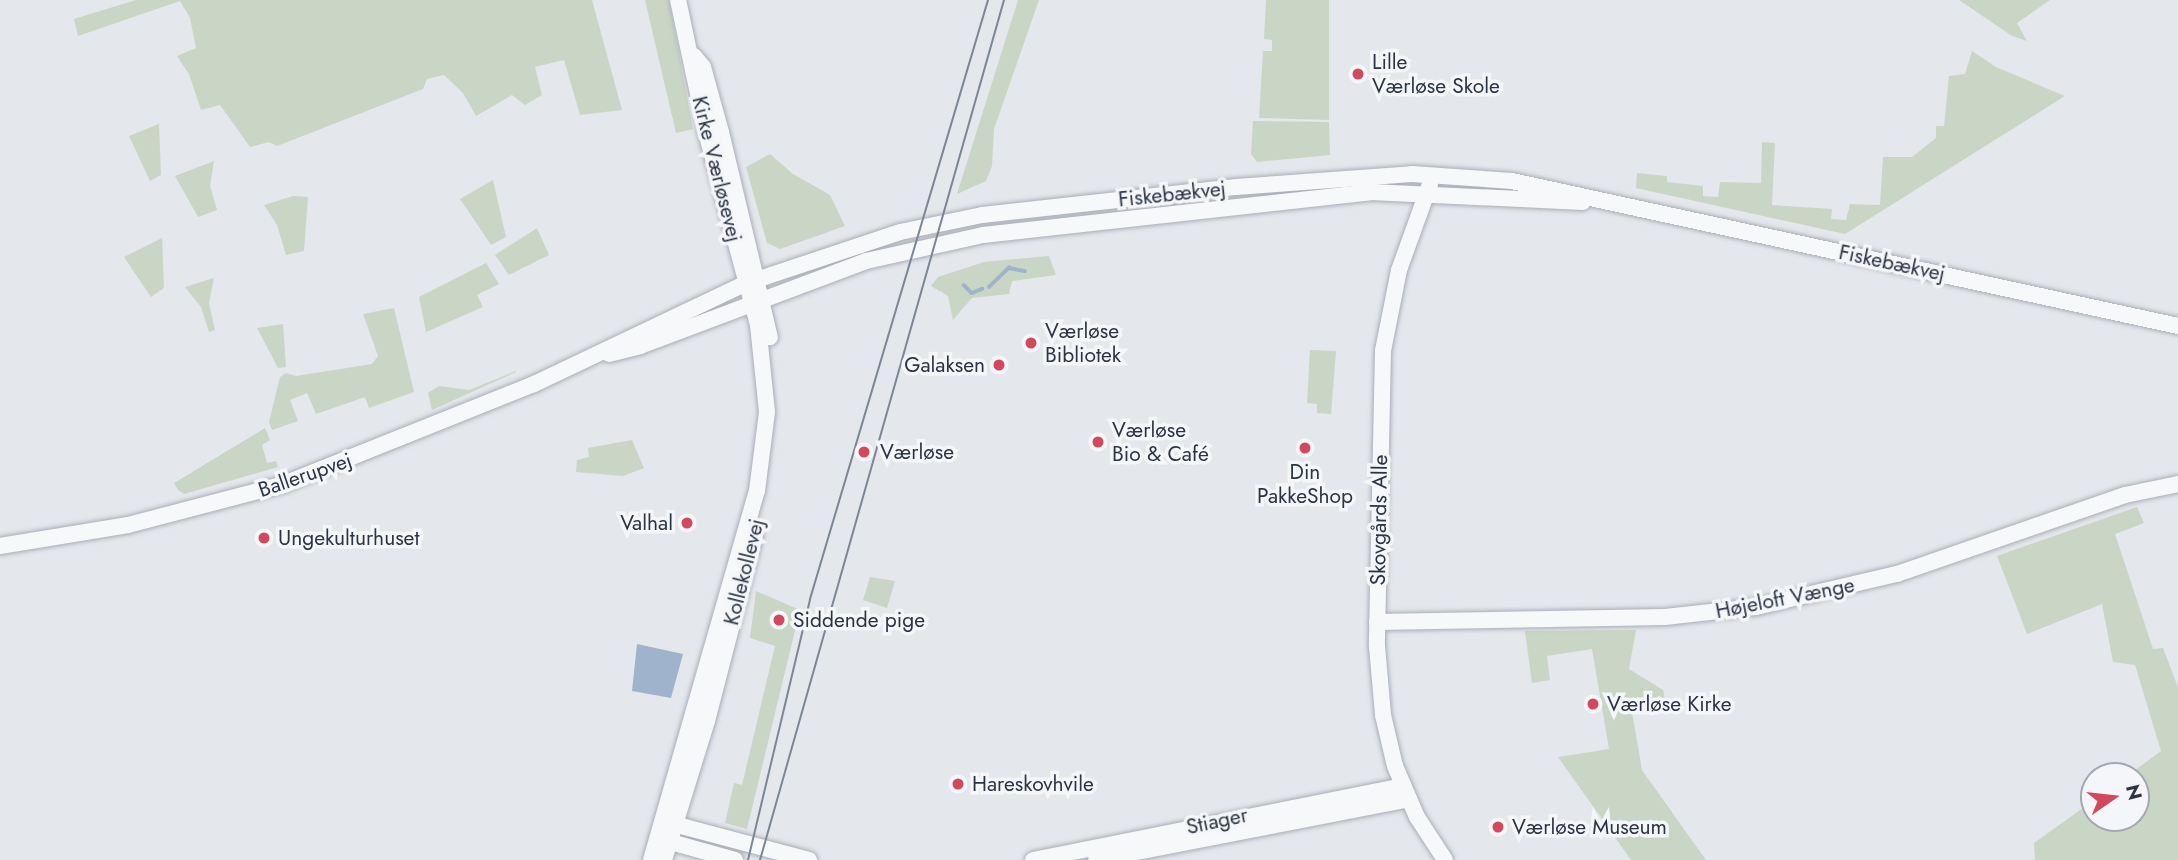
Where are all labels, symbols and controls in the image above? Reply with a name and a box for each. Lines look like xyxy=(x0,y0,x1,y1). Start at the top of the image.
place label: Lille Værløse Skole xyxy=(1372,49,1500,99)
marker: Lille Værløse Skole xyxy=(1350,66,1366,82)
street label: Kirke Værløsevej xyxy=(687,94,747,244)
street label: Fiskebækvej xyxy=(1117,176,1227,212)
street label: Fiskebækvej xyxy=(1837,239,1947,287)
place label: Værløse Bibliotek xyxy=(1045,318,1121,368)
marker: Værløse Bibliotek xyxy=(1023,335,1039,351)
place label: Galaksen xyxy=(904,352,985,378)
marker: Galaksen xyxy=(991,357,1007,373)
place label: Værløse Bio & Café xyxy=(1112,417,1209,467)
marker: Værløse Bio & Café xyxy=(1090,434,1106,450)
place label: Værløse xyxy=(880,439,954,465)
marker: Din PakkeShop xyxy=(1297,440,1313,456)
marker: Værløse xyxy=(854,442,874,462)
street label: Ballerupvej xyxy=(255,447,355,503)
street label: Skovgårds Alle xyxy=(1365,454,1393,586)
place label: Din PakkeShop xyxy=(1257,459,1353,509)
place label: Valhal xyxy=(620,510,673,536)
marker: Valhal xyxy=(679,515,695,531)
street label: Kollekollevej xyxy=(719,516,769,628)
place label: Ungekulturhuset xyxy=(278,525,419,551)
marker: Ungekulturhuset xyxy=(256,530,272,546)
street label: Højeloft Vænge xyxy=(1713,572,1857,624)
place label: Siddende pige xyxy=(793,607,925,633)
marker: Siddende pige xyxy=(771,612,787,628)
place label: Værløse Kirke xyxy=(1607,691,1732,717)
marker: Værløse Kirke xyxy=(1585,696,1601,712)
north arrow xyxy=(2080,762,2150,832)
place label: Hareskovhvile xyxy=(972,771,1094,797)
marker: Hareskovhvile xyxy=(950,776,966,792)
text: N xyxy=(2119,782,2149,803)
street label: Stiager xyxy=(1184,802,1250,840)
place label: Værløse Museum xyxy=(1512,814,1667,840)
marker: Værløse Museum xyxy=(1490,819,1506,835)

